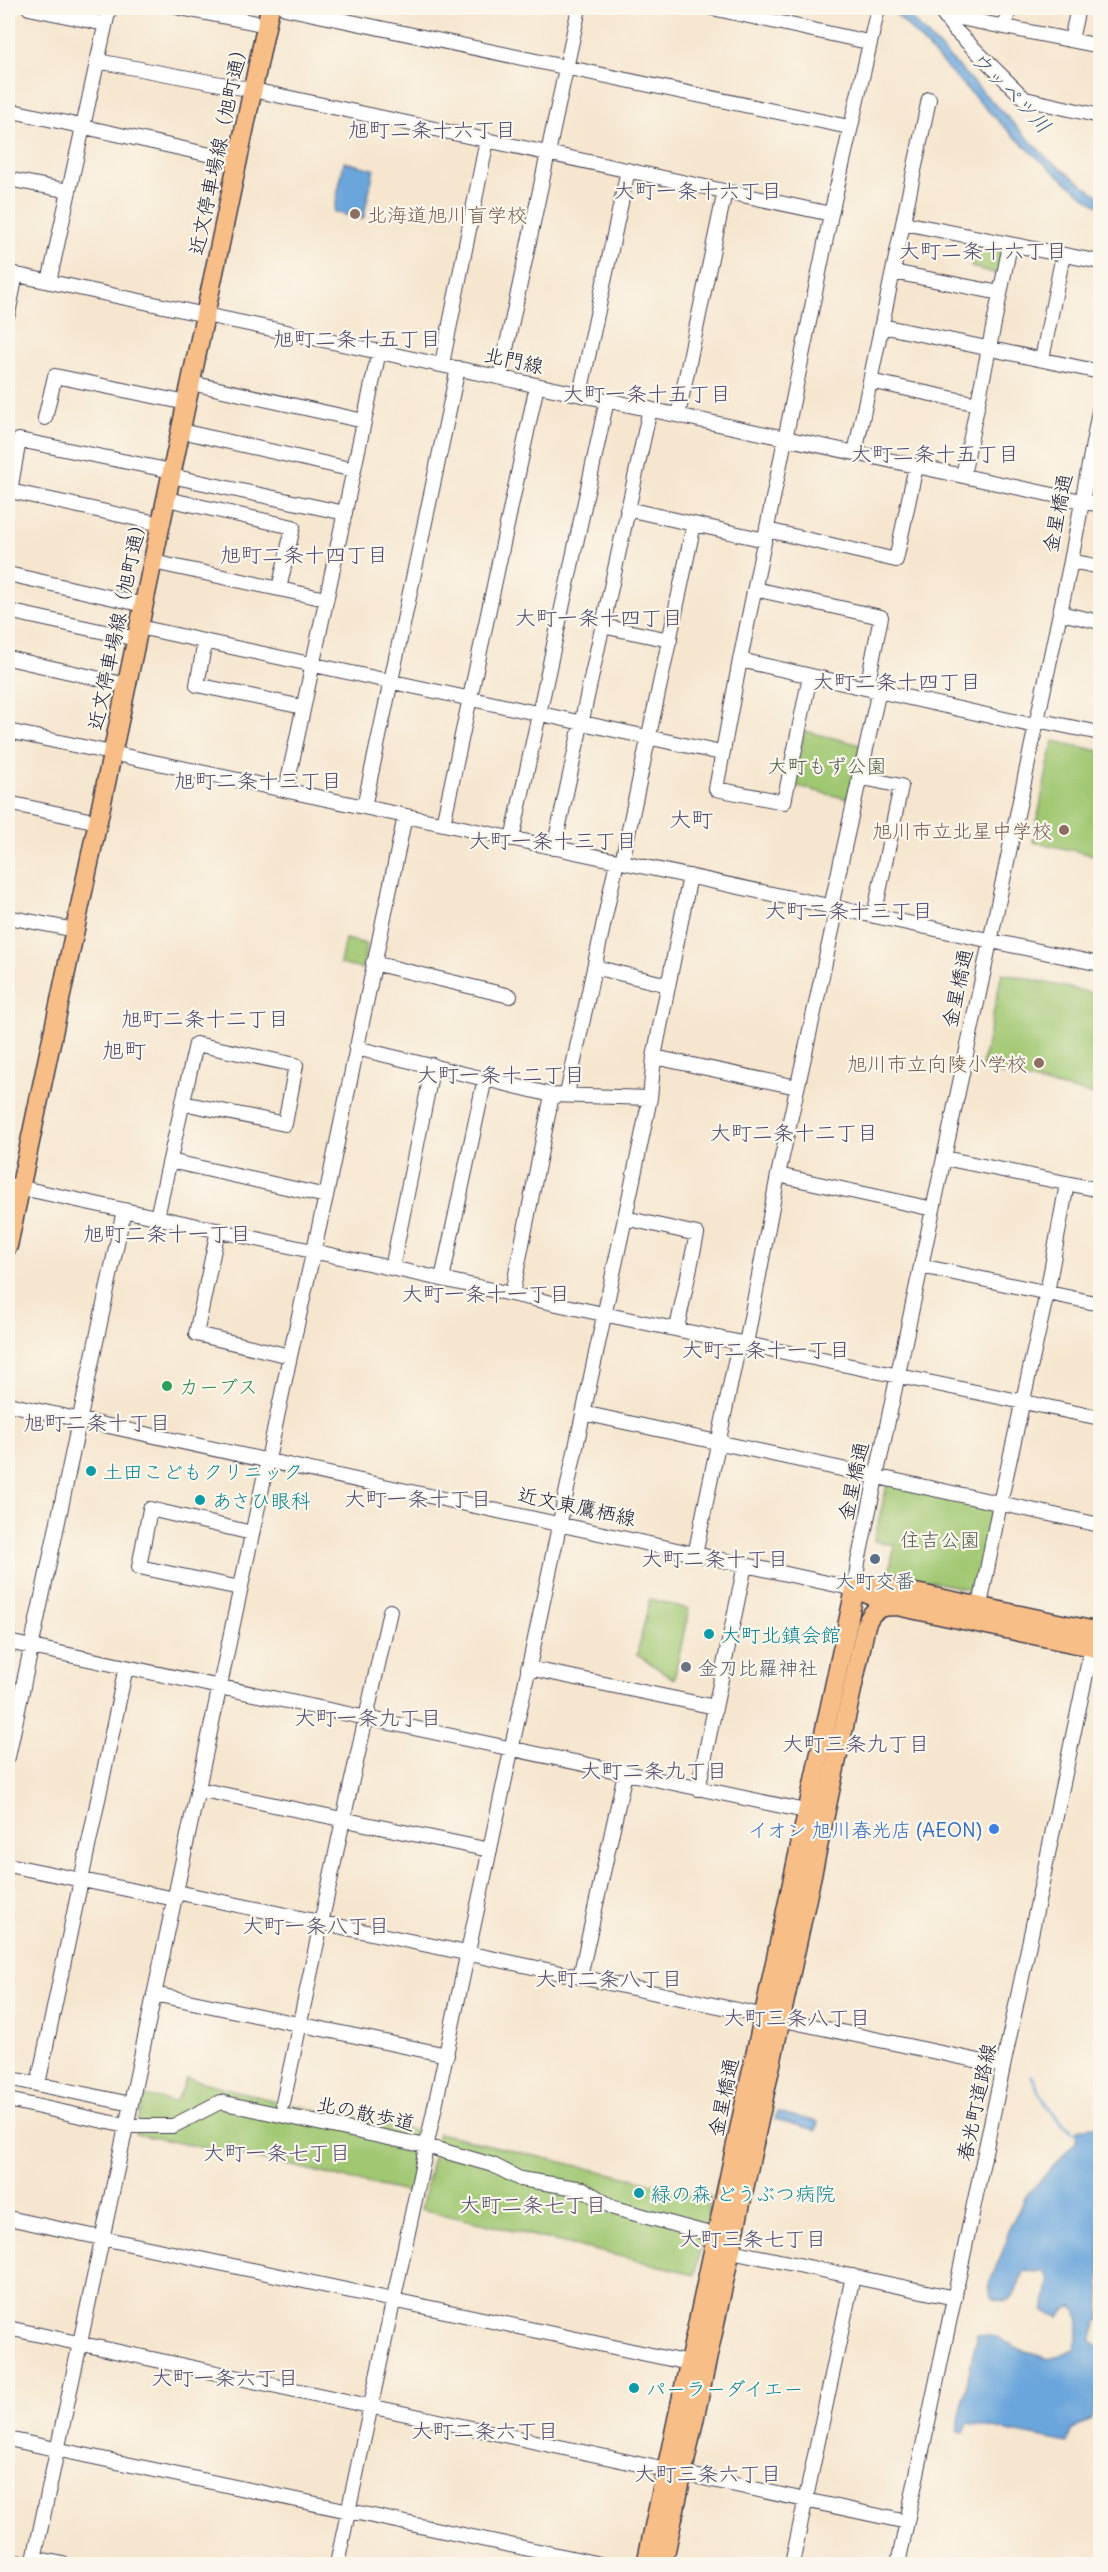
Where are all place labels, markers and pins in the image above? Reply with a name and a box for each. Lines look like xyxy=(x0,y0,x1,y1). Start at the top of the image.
place label: 北海道旭川盲学校 xyxy=(367,202,527,227)
marker: 北海道旭川盲学校 xyxy=(348,207,362,221)
place label: 旭川市立北星中学校 xyxy=(872,818,1052,843)
marker: 旭川市立北星中学校 xyxy=(1057,823,1071,837)
place label: 旭川市立向陵小学校 xyxy=(847,1051,1027,1076)
marker: 旭川市立向陵小学校 xyxy=(1032,1056,1046,1070)
place label: カーブス xyxy=(179,1374,258,1399)
marker: カーブス xyxy=(160,1379,174,1393)
place label: 土田こどもクリニック xyxy=(103,1459,303,1484)
marker: 土田こどもクリニック xyxy=(84,1464,98,1478)
place label: あさひ眼科 xyxy=(212,1488,311,1513)
marker: あさひ眼科 xyxy=(193,1493,207,1507)
marker: 大町交番 xyxy=(868,1552,882,1566)
place label: 大町交番 xyxy=(835,1568,915,1593)
place label: 大町北鎮会館 xyxy=(721,1622,841,1647)
marker: 大町北鎮会館 xyxy=(702,1627,716,1641)
place label: 金刀比羅神社 xyxy=(698,1655,818,1680)
marker: 金刀比羅神社 xyxy=(679,1660,693,1674)
place label: イオン 旭川春光店 (AEON) xyxy=(748,1817,982,1842)
marker: イオン 旭川春光店 (AEON) xyxy=(987,1822,1001,1836)
place label: 緑の森 どうぶつ病院 xyxy=(651,2181,835,2206)
marker: 緑の森 どうぶつ病院 xyxy=(632,2186,646,2200)
place label: パーラーダイエー xyxy=(646,2376,804,2401)
marker: パーラーダイエー xyxy=(627,2381,641,2395)

